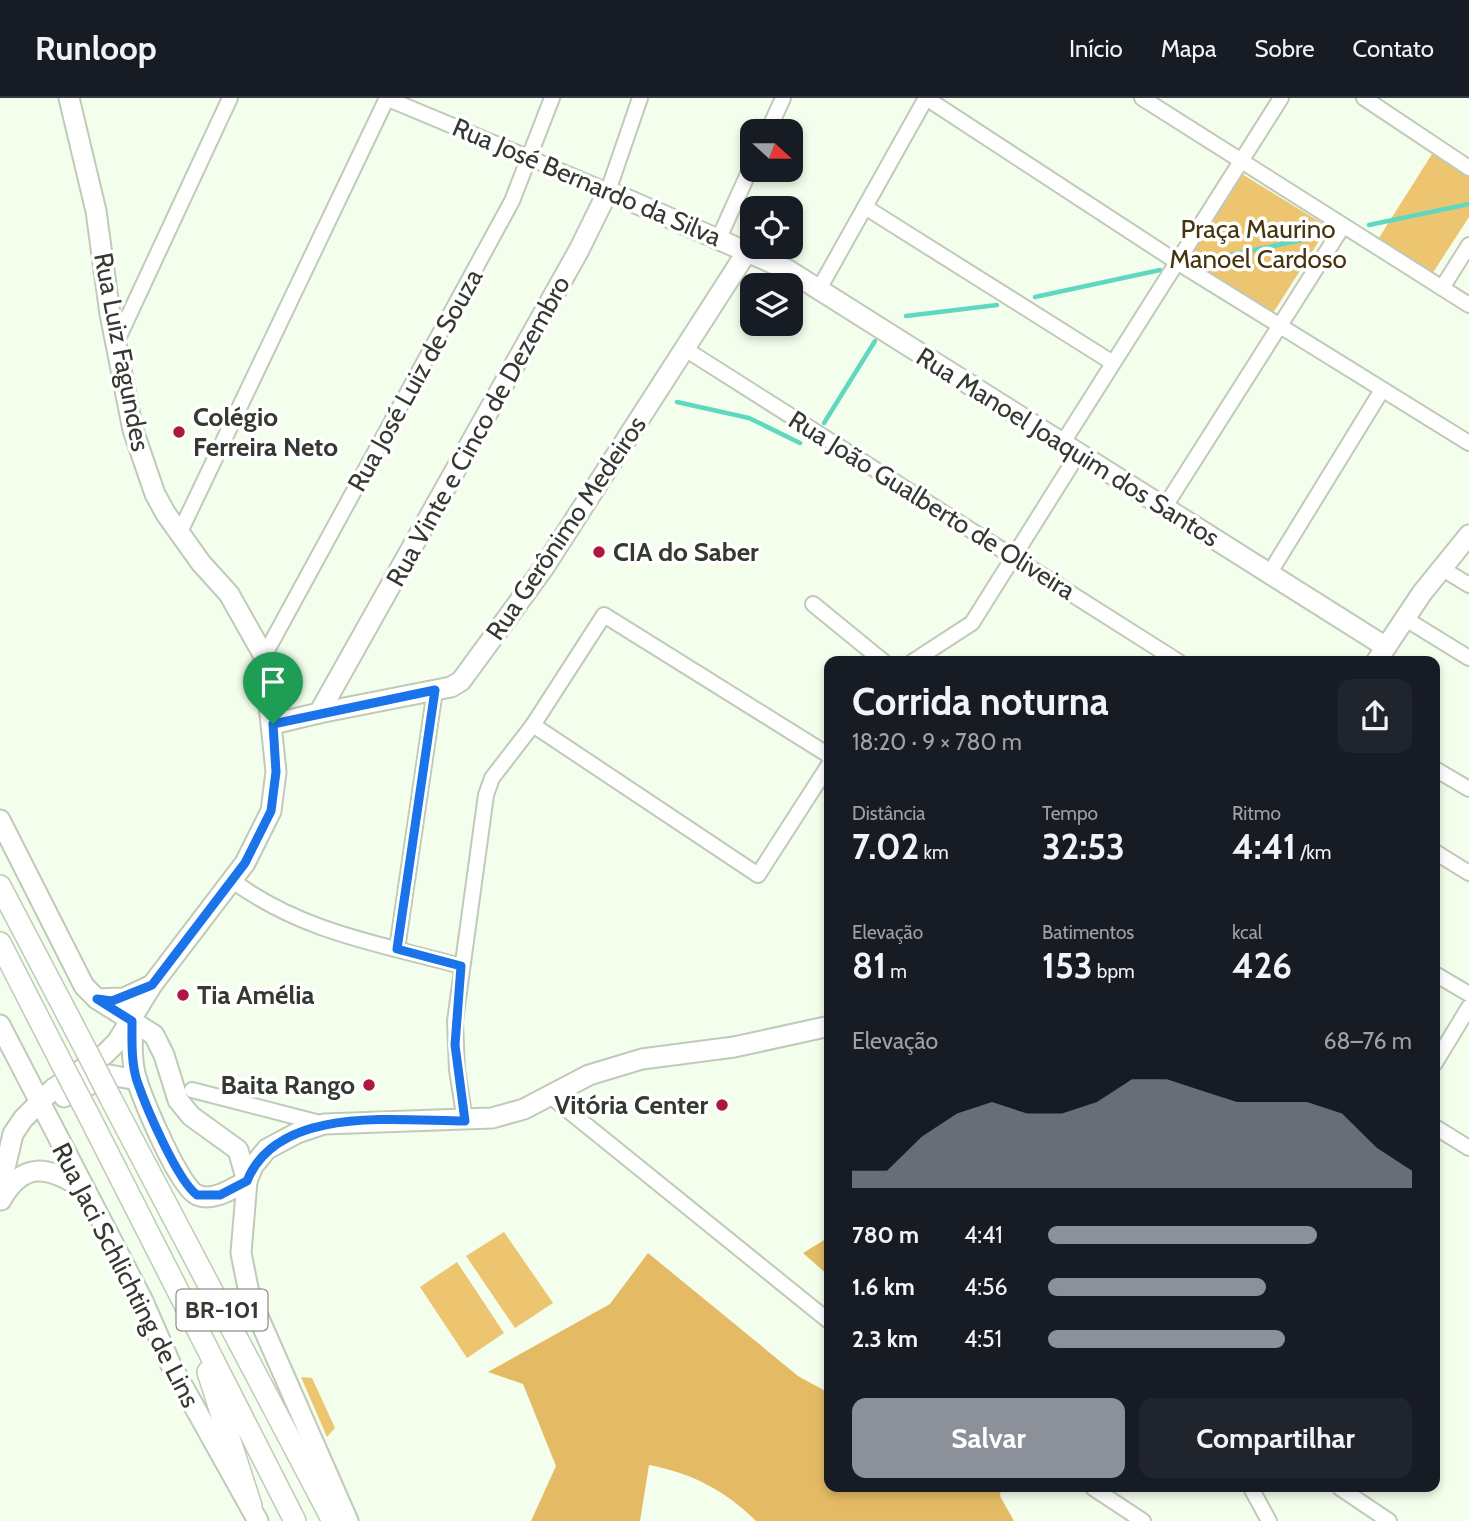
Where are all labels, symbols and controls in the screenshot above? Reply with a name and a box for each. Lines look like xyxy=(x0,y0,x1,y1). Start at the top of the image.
text: Runloop xyxy=(35,28,157,68)
text: Início xyxy=(1069,34,1123,63)
text: Mapa xyxy=(1161,34,1216,63)
text: Sobre xyxy=(1254,34,1315,63)
text: Contato xyxy=(1353,34,1434,63)
street label: Rua José Bernardo da Silva xyxy=(448,111,727,253)
north arrow xyxy=(740,119,803,182)
map controls xyxy=(740,119,803,336)
button: locate xyxy=(740,196,803,259)
park label: Praça Maurino Manoel Cardoso xyxy=(1169,213,1347,275)
street label: Rua Luiz Fagundes xyxy=(87,250,157,454)
street label: Rua José Luiz de Souza xyxy=(341,263,490,497)
street label: Rua Vinte e Cinco de Dezembro xyxy=(379,270,577,592)
button: layers xyxy=(740,273,803,336)
street label: Rua Manoel Joaquim dos Santos xyxy=(911,340,1226,554)
place label: Colégio Ferreira Neto xyxy=(193,401,338,463)
street label: Rua João Gualberto de Oliveira xyxy=(783,404,1082,607)
street label: Rua Gerônimo Medeiros xyxy=(479,410,653,646)
marker: Colégio Ferreira Neto xyxy=(171,424,187,440)
place label: CIA do Saber xyxy=(613,536,759,568)
marker: CIA do Saber xyxy=(591,544,607,560)
pin xyxy=(243,652,303,724)
icon: arrive xyxy=(254,663,292,701)
text: Corrida noturna xyxy=(852,678,1109,725)
button: share xyxy=(1338,679,1412,753)
text: 18:20 · 9 × 780 m xyxy=(852,728,1022,756)
text: Distância xyxy=(852,802,926,825)
text: Tempo xyxy=(1042,802,1098,825)
text: Ritmo xyxy=(1232,802,1281,825)
text: 7.02 xyxy=(852,825,919,868)
text: 32:53 xyxy=(1042,825,1125,868)
text: 4:41 xyxy=(1232,825,1296,868)
text: km xyxy=(919,841,949,864)
text: /km xyxy=(1296,841,1331,864)
text: Elevação xyxy=(852,921,923,944)
text: Batimentos xyxy=(1042,921,1134,944)
text: kcal xyxy=(1232,921,1262,944)
text: 81 xyxy=(852,944,886,987)
text: 153 xyxy=(1042,944,1093,987)
text: 426 xyxy=(1232,944,1292,987)
text: m xyxy=(886,960,907,983)
text: bpm xyxy=(1093,960,1135,983)
place label: Tia Amélia xyxy=(197,979,315,1011)
marker: Tia Amélia xyxy=(175,987,191,1003)
text: Elevação xyxy=(852,1027,938,1055)
text: 68–76 m xyxy=(1324,1027,1412,1055)
place label: Baita Rango xyxy=(221,1069,355,1101)
marker: Baita Rango xyxy=(361,1077,377,1093)
place label: Vitória Center xyxy=(554,1089,708,1121)
marker: Vitória Center xyxy=(714,1097,730,1113)
street label: Rua Jaci Schlichting de Lins xyxy=(45,1137,207,1413)
text: 780 m xyxy=(852,1221,919,1249)
text: 4:41 xyxy=(964,1221,1003,1249)
text: 1.6 km xyxy=(852,1273,915,1301)
text: 4:56 xyxy=(964,1273,1008,1301)
road number: BR-101 xyxy=(176,1290,268,1330)
text: 2.3 km xyxy=(852,1325,918,1353)
text: 4:51 xyxy=(964,1325,1002,1353)
button: Salvar xyxy=(852,1398,1125,1478)
button: Compartilhar xyxy=(1139,1398,1412,1478)

